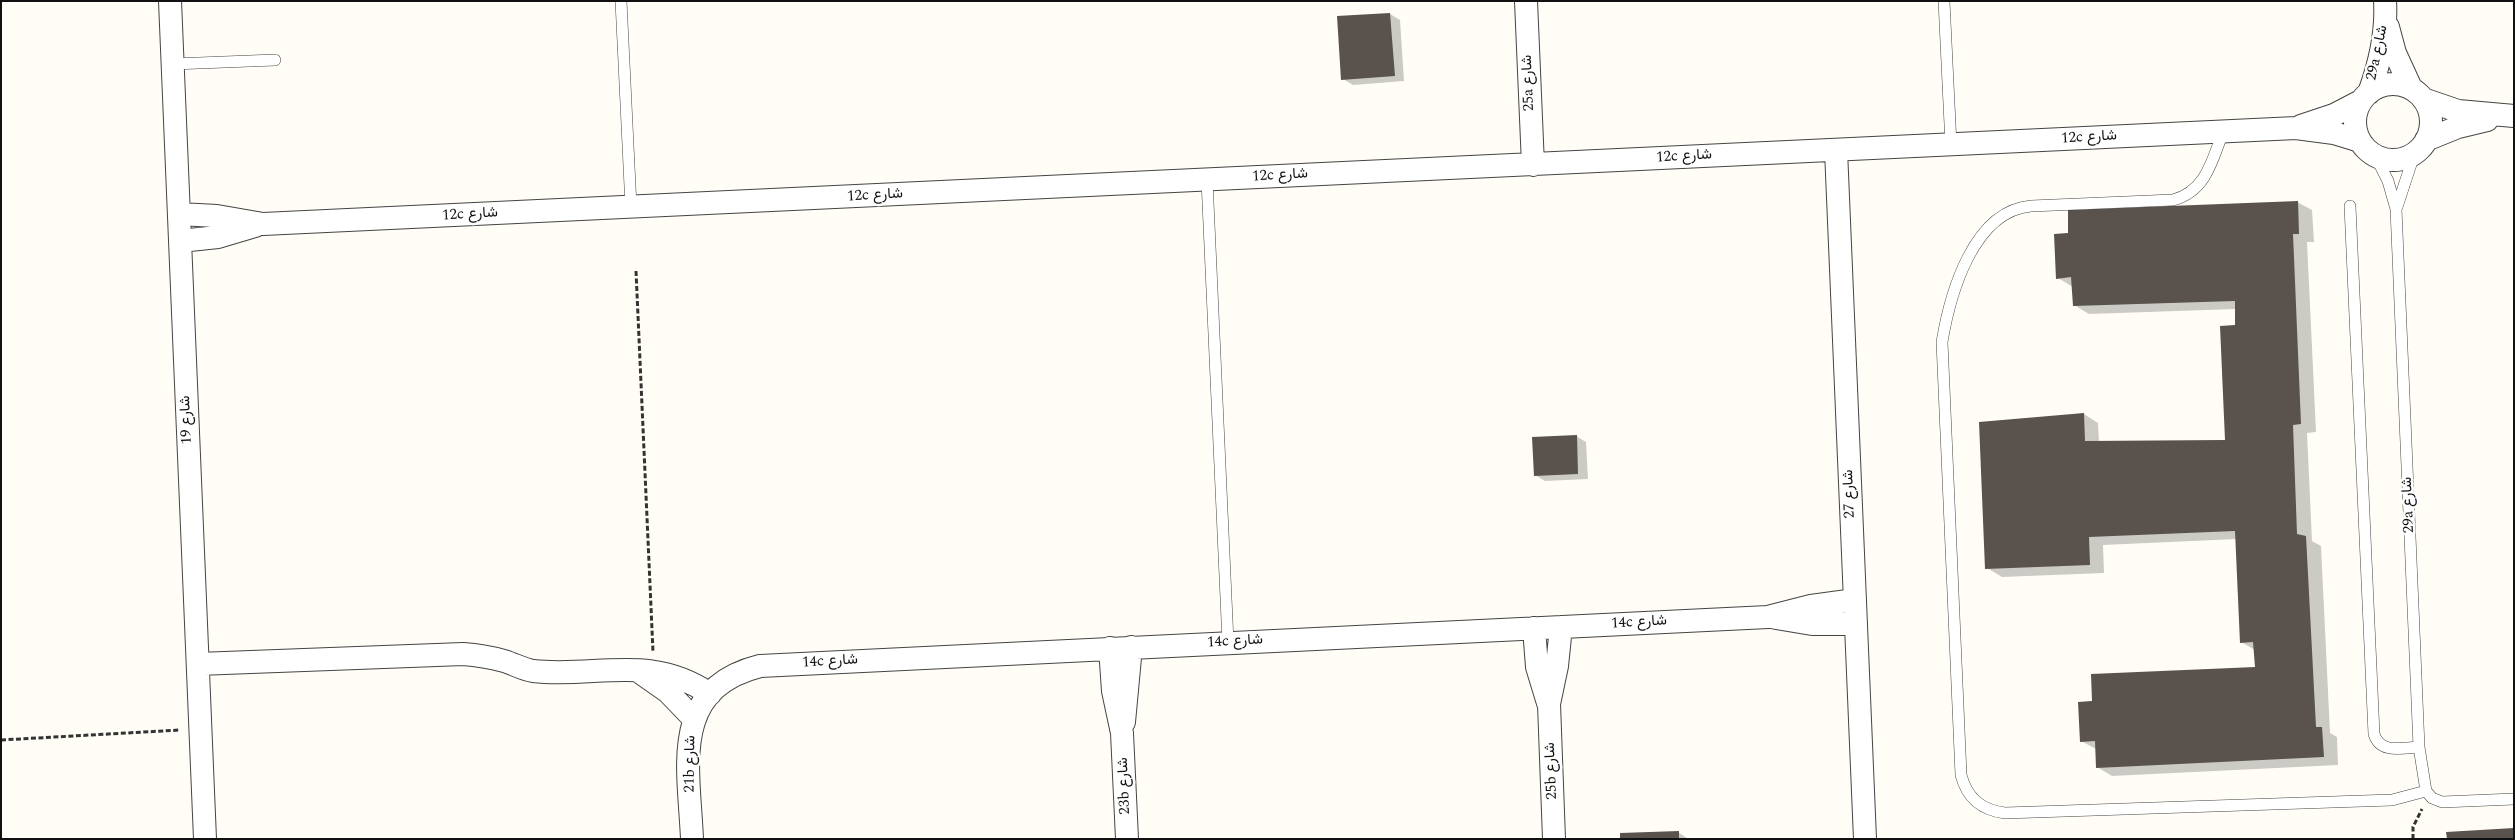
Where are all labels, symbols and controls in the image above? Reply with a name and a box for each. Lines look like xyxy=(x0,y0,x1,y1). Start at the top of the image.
street label: 29a شارع xyxy=(2363,24,2393,82)
street label: 25a شارع xyxy=(1519,55,1539,111)
street label: 12c شارع xyxy=(2061,128,2117,148)
street label: 12c شارع xyxy=(1656,147,1712,167)
street label: 12c شارع xyxy=(1252,166,1308,186)
street label: 12c شارع xyxy=(847,186,903,206)
street label: 12c شارع xyxy=(442,205,498,225)
street label: شارع 19 xyxy=(177,395,197,445)
street label: شارع 27 xyxy=(1840,469,1860,519)
street label: 29a شارع xyxy=(2399,477,2419,533)
street label: 14c شارع xyxy=(1611,613,1667,633)
street label: 14c شارع xyxy=(1207,632,1263,652)
street label: 14c شارع xyxy=(802,652,858,672)
street label: 21b شارع xyxy=(682,735,700,793)
street label: 25b شارع xyxy=(1542,742,1562,800)
street label: 23b شارع xyxy=(1115,757,1135,815)

